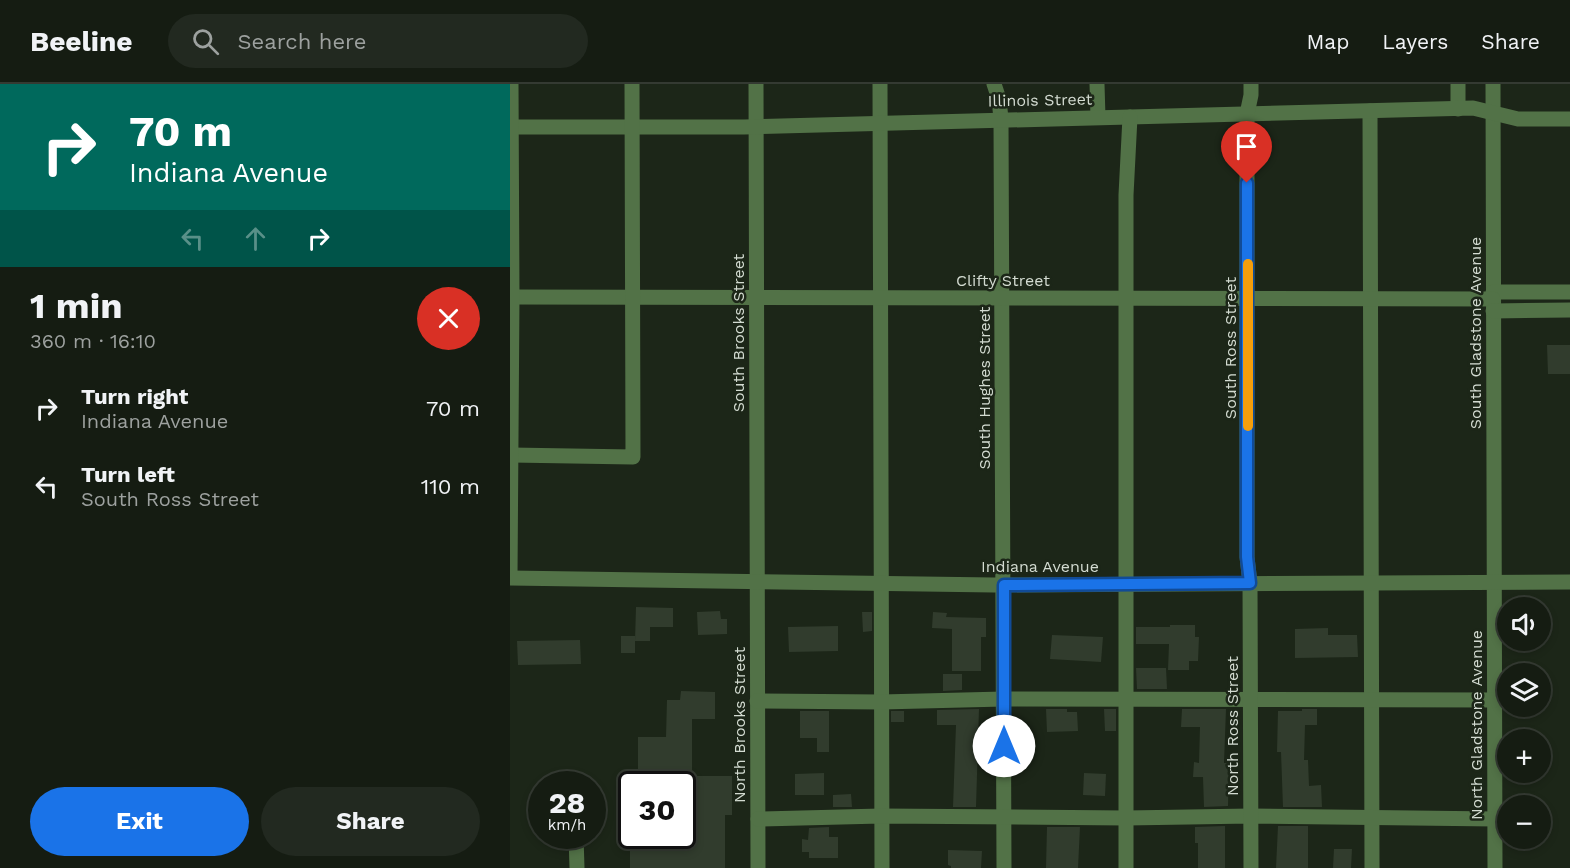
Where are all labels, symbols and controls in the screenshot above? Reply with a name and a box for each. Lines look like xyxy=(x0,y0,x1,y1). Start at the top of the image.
search box xyxy=(168,14,588,68)
text: Beeline xyxy=(30,25,132,58)
icon: search xyxy=(189,25,222,58)
text: Search here xyxy=(237,29,366,54)
text: Map xyxy=(1306,29,1349,54)
text: Layers xyxy=(1382,29,1448,54)
text: Share xyxy=(1481,29,1540,54)
street label: Illinois Street xyxy=(988,90,1093,110)
text: 70 m xyxy=(129,107,232,156)
icon: right xyxy=(30,108,108,186)
pin xyxy=(1221,121,1272,183)
icon: arrive xyxy=(1230,130,1263,163)
text: Indiana Avenue xyxy=(129,157,328,189)
icon: left xyxy=(176,222,209,255)
icon: ahead xyxy=(239,222,272,255)
icon: right xyxy=(302,222,335,255)
street label: South Gladstone Avenue xyxy=(1466,237,1485,429)
street label: South Brooks Street xyxy=(729,253,748,412)
street label: Clifty Street xyxy=(956,271,1050,290)
street label: South Ross Street xyxy=(1221,277,1240,419)
text: 1 min xyxy=(30,285,122,327)
button: close xyxy=(417,287,480,350)
street label: South Hughes Street xyxy=(975,306,994,469)
text: 360 m · 16:10 xyxy=(30,329,156,353)
text: Turn right xyxy=(81,384,188,409)
icon: right xyxy=(30,392,63,425)
text: 70 m xyxy=(426,396,480,421)
text: Indiana Avenue xyxy=(81,409,228,433)
text: Turn left xyxy=(81,462,175,487)
icon: left xyxy=(30,470,63,503)
text: 110 m xyxy=(421,474,480,499)
text: South Ross Street xyxy=(81,487,259,511)
street label: Indiana Avenue xyxy=(981,557,1099,576)
map controls xyxy=(1497,597,1551,849)
button: sound xyxy=(1497,597,1551,651)
street label: North Gladstone Avenue xyxy=(1467,630,1486,820)
street label: North Brooks Street xyxy=(730,647,749,803)
street label: North Ross Street xyxy=(1223,656,1242,796)
button: layers xyxy=(1497,663,1551,717)
position arrow xyxy=(972,714,1036,778)
button: + xyxy=(1497,729,1551,783)
speed limit sign: 30 xyxy=(618,771,696,849)
text: 28 xyxy=(549,785,585,820)
button: Exit xyxy=(30,787,249,856)
button: Share xyxy=(261,787,480,856)
button: − xyxy=(1497,795,1551,849)
text: km/h xyxy=(548,816,586,834)

